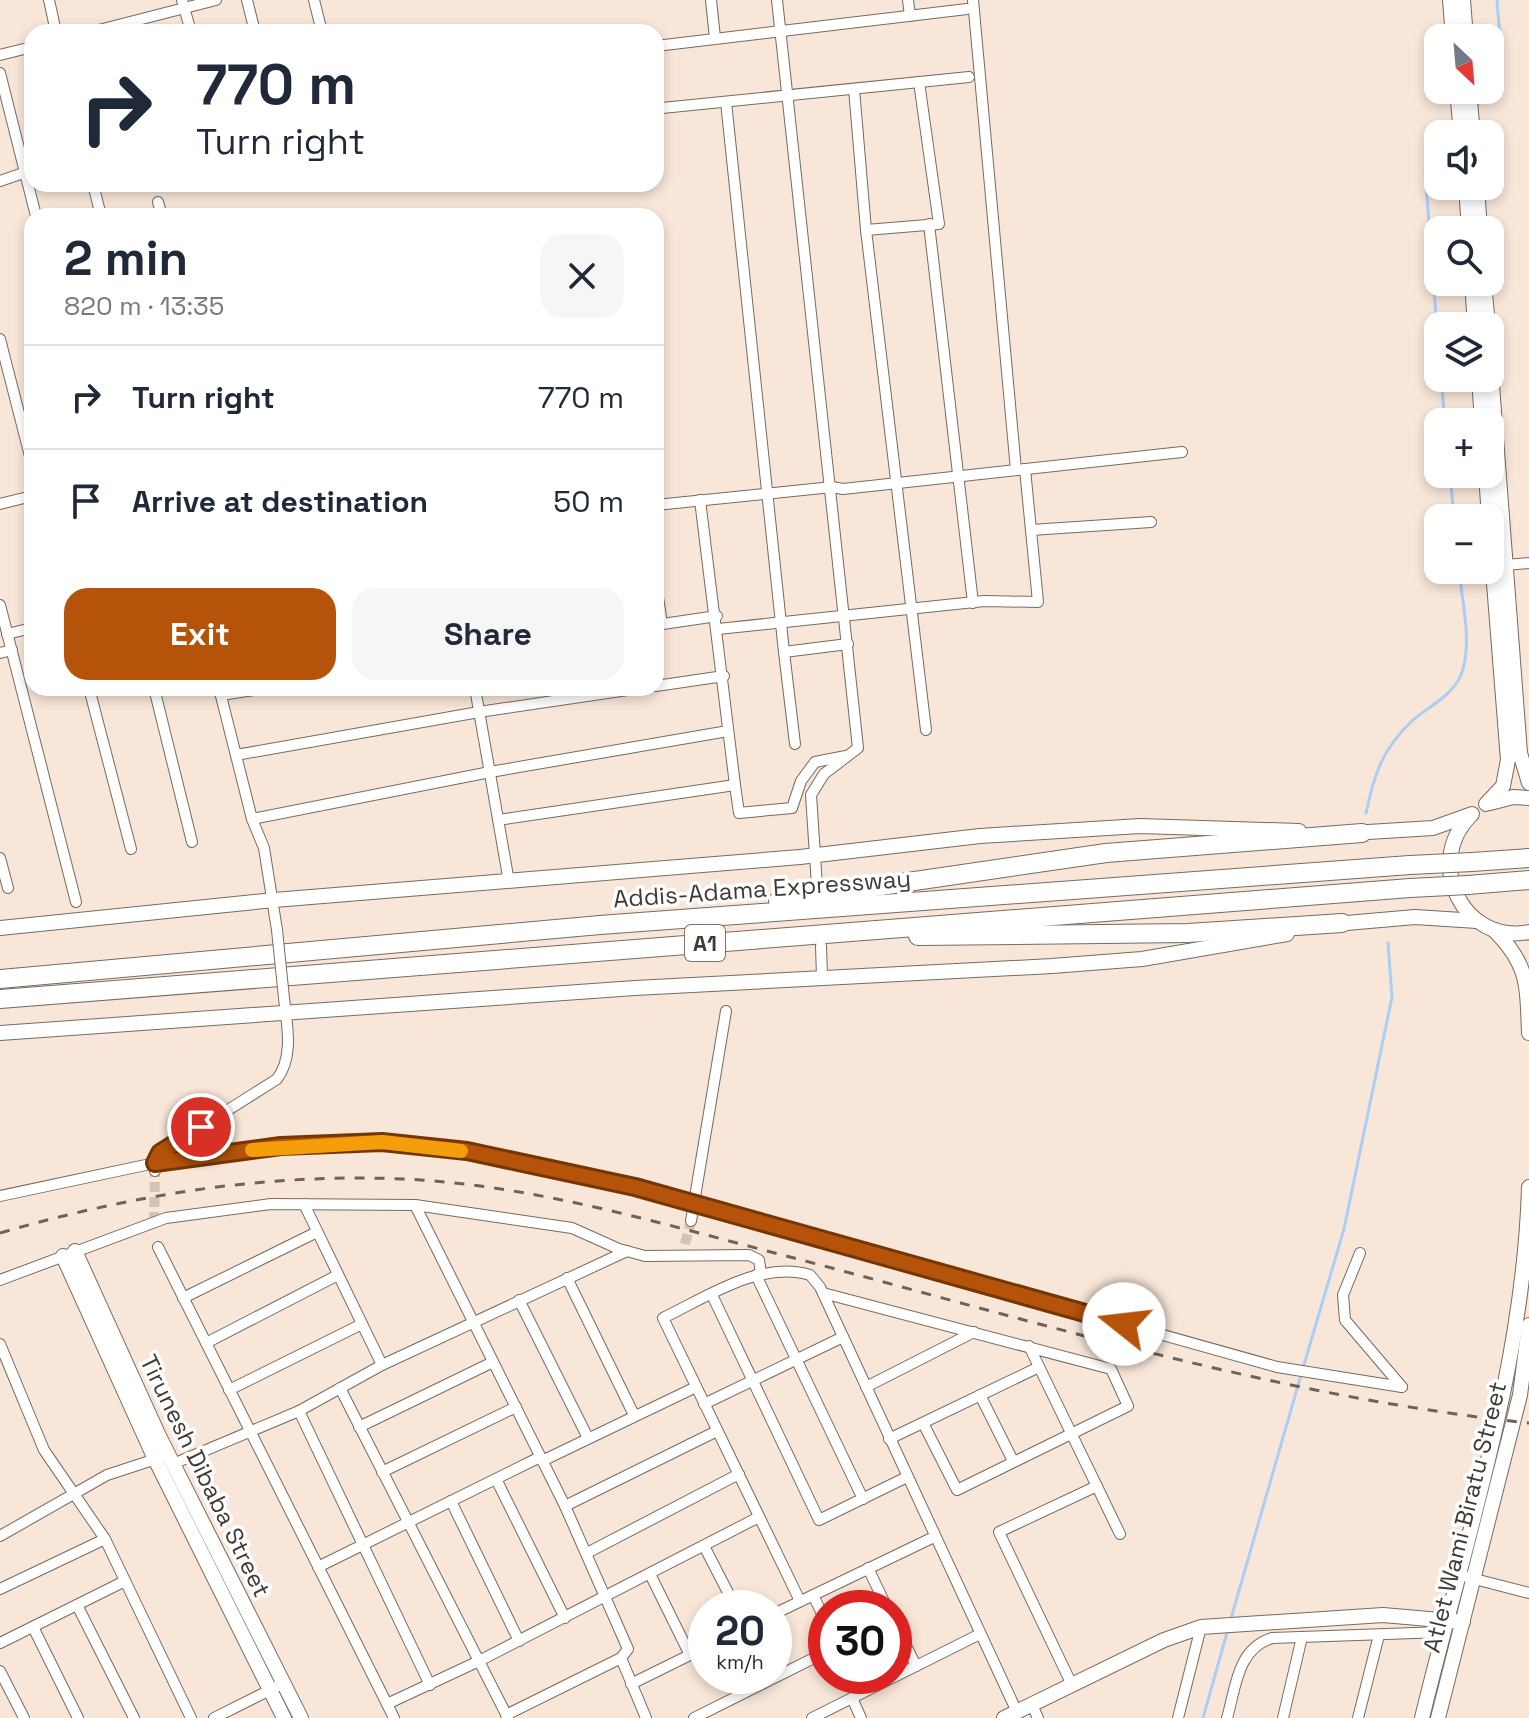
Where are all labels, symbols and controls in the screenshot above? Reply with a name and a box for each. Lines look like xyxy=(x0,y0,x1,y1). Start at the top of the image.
north arrow xyxy=(1424,24,1504,104)
map controls xyxy=(1424,24,1504,584)
text: 770 m xyxy=(196,49,356,120)
icon: right xyxy=(64,56,168,160)
text: Turn right xyxy=(196,119,365,165)
button: sound xyxy=(1424,120,1504,200)
button: search xyxy=(1424,216,1504,296)
text: 2 min xyxy=(64,228,188,289)
button: close xyxy=(540,234,624,318)
text: 820 m · 13:35 xyxy=(64,289,224,323)
button: layers xyxy=(1424,312,1504,392)
icon: right xyxy=(64,375,108,419)
text: Turn right xyxy=(132,378,275,417)
text: 770 m xyxy=(538,378,624,417)
button: + xyxy=(1424,408,1504,488)
icon: arrive xyxy=(64,479,108,523)
text: Arrive at destination xyxy=(132,482,428,521)
text: 50 m xyxy=(553,482,624,521)
button: − xyxy=(1424,504,1504,584)
button: Exit xyxy=(64,588,336,680)
button: Share xyxy=(352,588,624,680)
street label: Addis-Adama Expressway xyxy=(612,863,912,914)
road number: A1 xyxy=(685,925,725,961)
pin xyxy=(167,1093,235,1161)
icon: arrive xyxy=(179,1105,223,1149)
position arrow xyxy=(1082,1282,1166,1366)
street label: Tirunesh Dibaba Street xyxy=(133,1350,278,1602)
street label: Atlet Wami Biratu Street xyxy=(1416,1378,1513,1656)
speed limit sign: 30 xyxy=(808,1590,912,1694)
text: 20 xyxy=(715,1606,765,1657)
text: km/h xyxy=(716,1649,764,1675)

